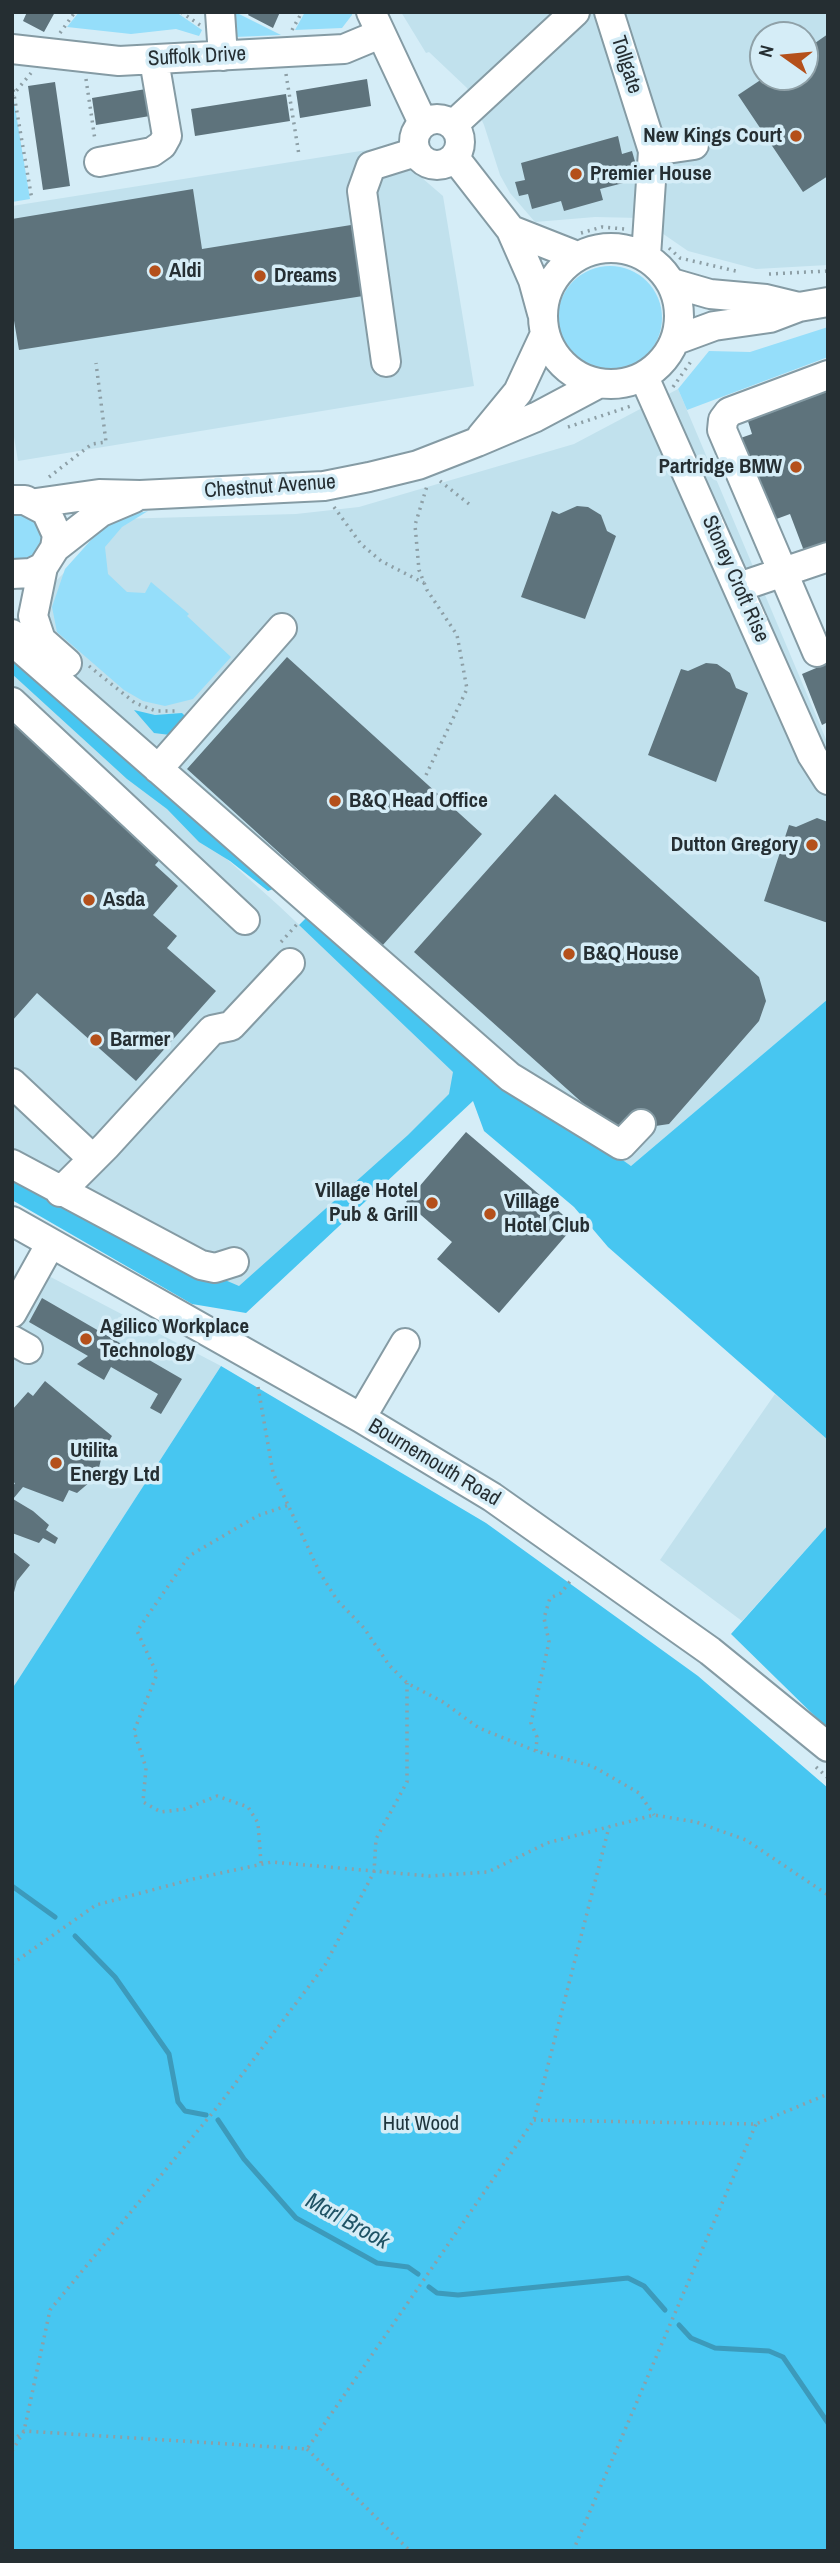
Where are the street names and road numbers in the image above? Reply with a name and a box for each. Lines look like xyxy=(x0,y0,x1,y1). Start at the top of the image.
street label: Tollgate xyxy=(605,33,647,97)
street label: Suffolk Drive xyxy=(147,42,247,72)
street label: Chestnut Avenue xyxy=(203,470,337,504)
street label: Stoney Croft Rise xyxy=(696,512,774,646)
street label: Bournemouth Road xyxy=(364,1414,504,1512)

